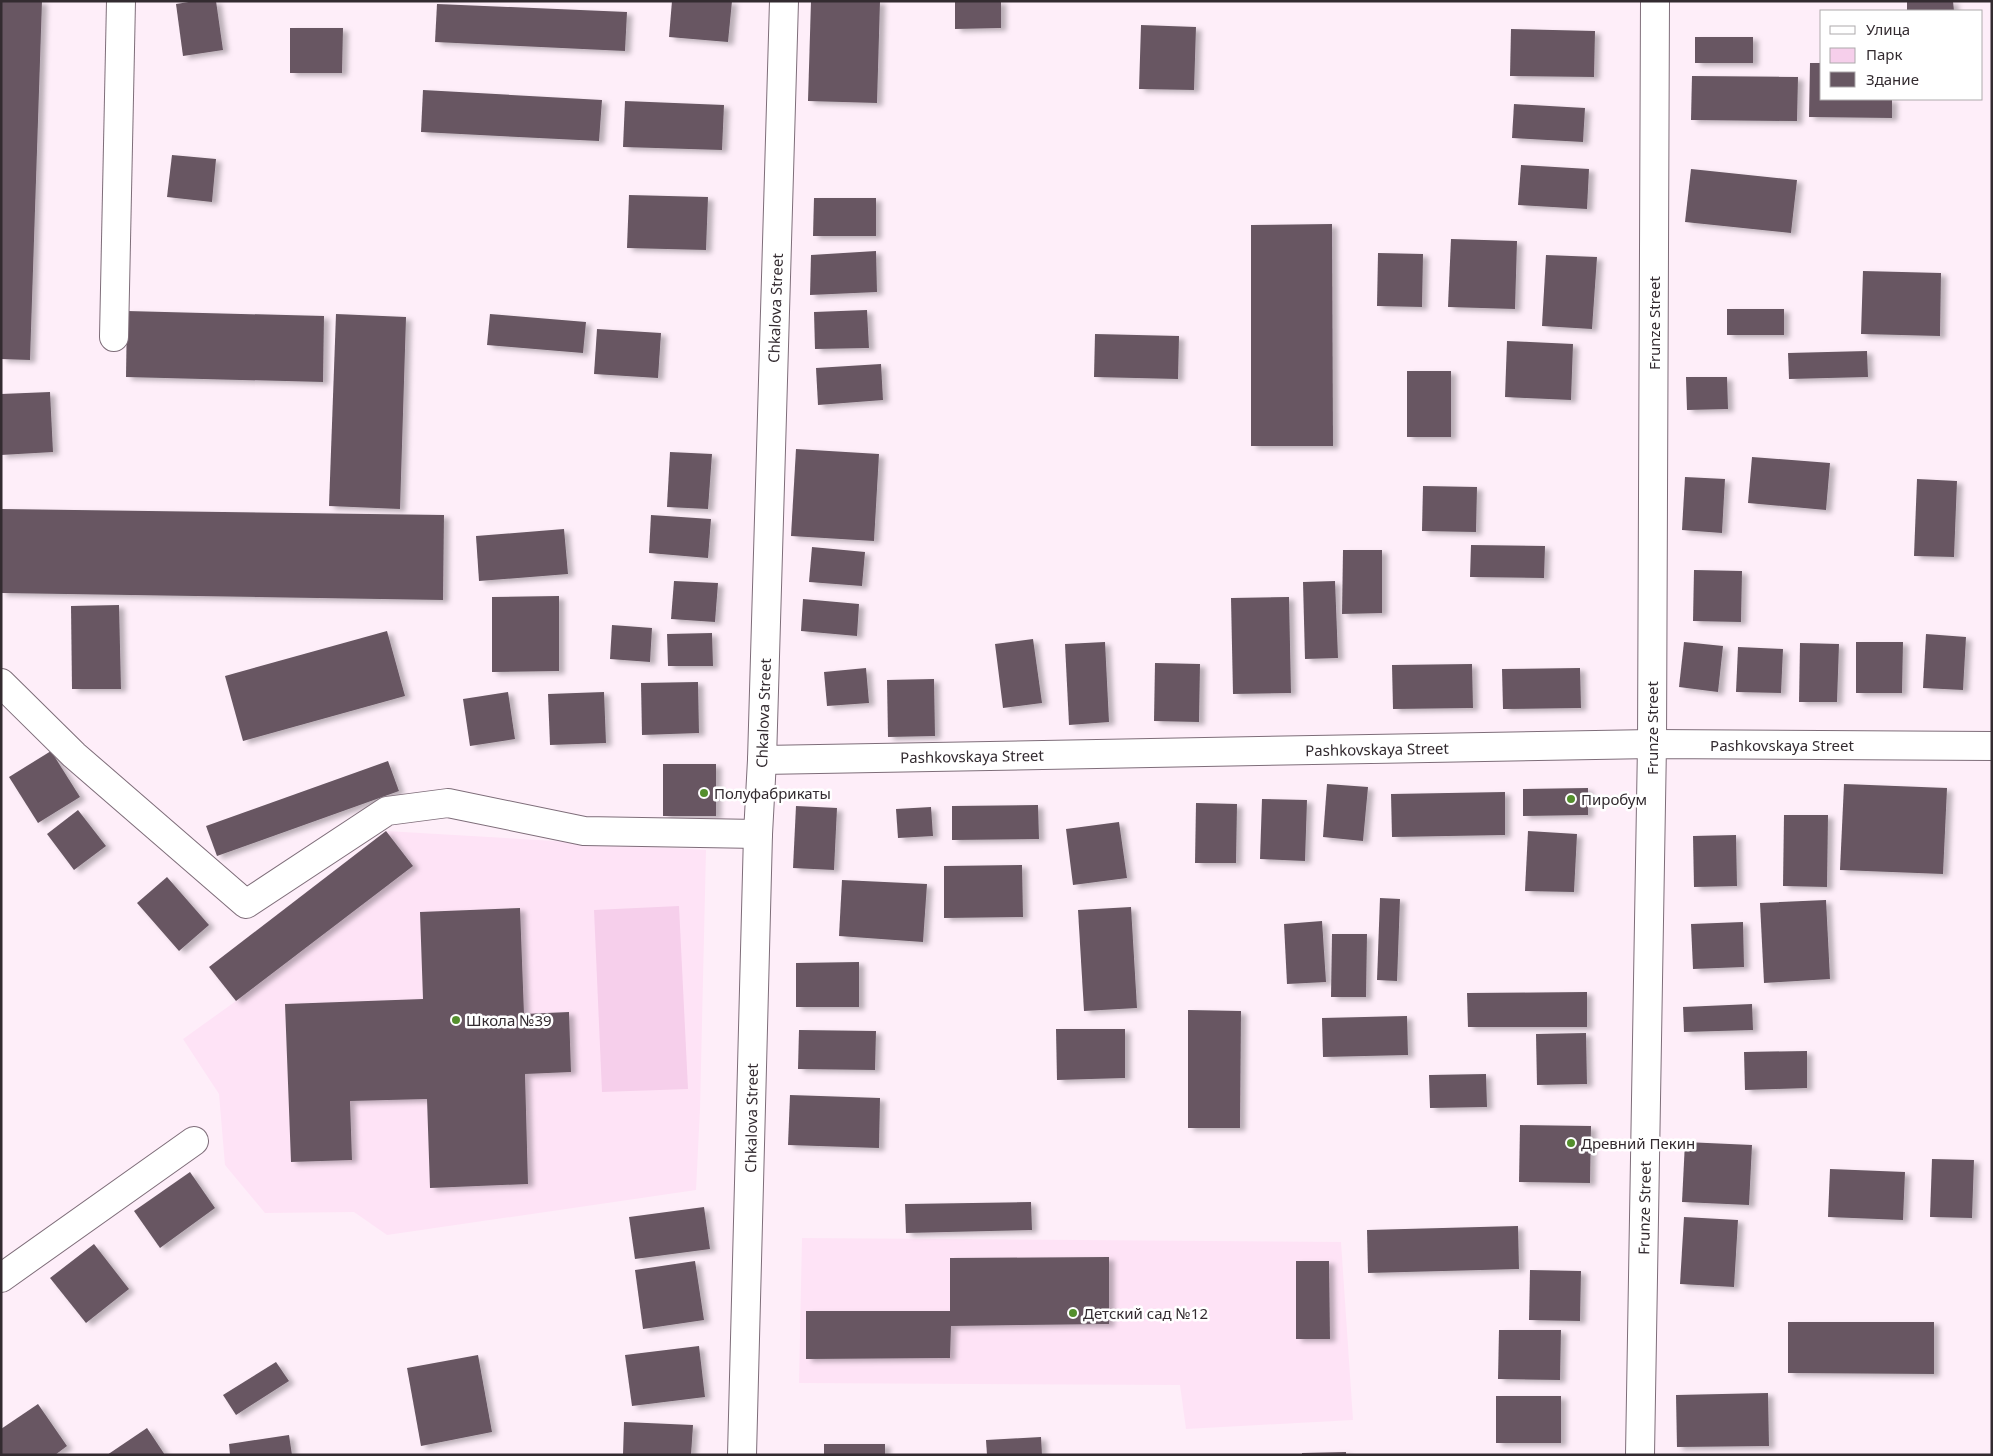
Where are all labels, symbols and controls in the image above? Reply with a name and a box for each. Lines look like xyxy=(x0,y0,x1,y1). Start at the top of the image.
legend xyxy=(1820,10,1983,100)
text: Улица xyxy=(1866,19,1910,39)
text: Парк xyxy=(1866,44,1902,64)
text: Здание xyxy=(1866,69,1919,89)
street label: Chkalova Street xyxy=(763,252,787,363)
street label: Frunze Street xyxy=(1644,276,1664,370)
street label: Chkalova Street xyxy=(751,657,775,768)
street label: Frunze Street xyxy=(1642,681,1662,775)
street label: Pashkovskaya Street xyxy=(1710,735,1854,755)
street label: Pashkovskaya Street xyxy=(1305,738,1450,760)
street label: Pashkovskaya Street xyxy=(900,745,1045,767)
place label: Полуфабрикаты xyxy=(714,783,831,803)
marker: Полуфабрикаты xyxy=(698,787,710,799)
place label: Пиробум xyxy=(1581,789,1647,809)
marker: Пиробум xyxy=(1565,793,1577,805)
place label: Школа №39 xyxy=(466,1010,552,1030)
marker: Школа №39 xyxy=(450,1014,462,1026)
street label: Chkalova Street xyxy=(740,1062,762,1173)
place label: Древний Пекин xyxy=(1581,1133,1695,1153)
marker: Древний Пекин xyxy=(1565,1137,1577,1149)
street label: Frunze Street xyxy=(1633,1160,1655,1255)
place label: Детский сад №12 xyxy=(1083,1303,1208,1323)
marker: Детский сад №12 xyxy=(1067,1307,1079,1319)

